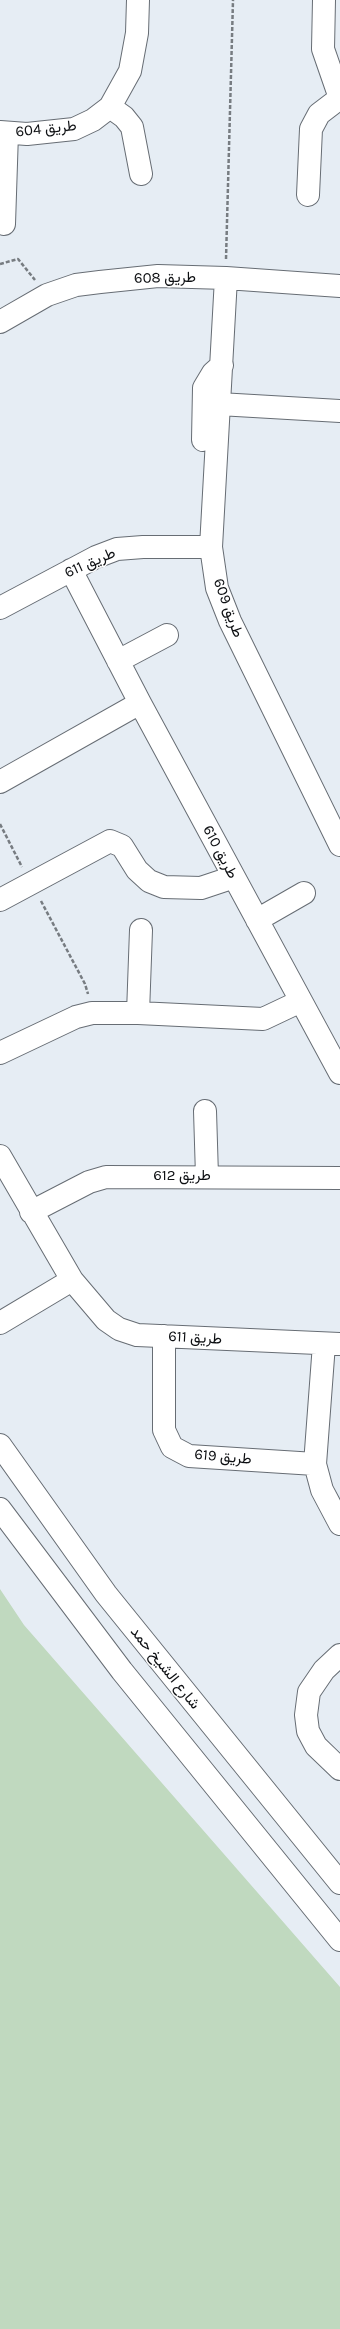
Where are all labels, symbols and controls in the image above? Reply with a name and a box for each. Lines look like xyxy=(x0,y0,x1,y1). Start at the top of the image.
street label: طريق 604 xyxy=(15,117,77,141)
street label: طريق 608 xyxy=(134,268,196,288)
street label: طريق 611 xyxy=(62,544,118,582)
street label: طريق 609 xyxy=(209,576,247,640)
street label: طريق 610 xyxy=(198,822,242,882)
street label: طريق 612 xyxy=(153,1167,211,1185)
street label: طريق 611 xyxy=(168,1328,222,1348)
street label: طريق 619 xyxy=(194,1446,252,1468)
street label: شارع الشيخ حمد xyxy=(126,1623,204,1713)

